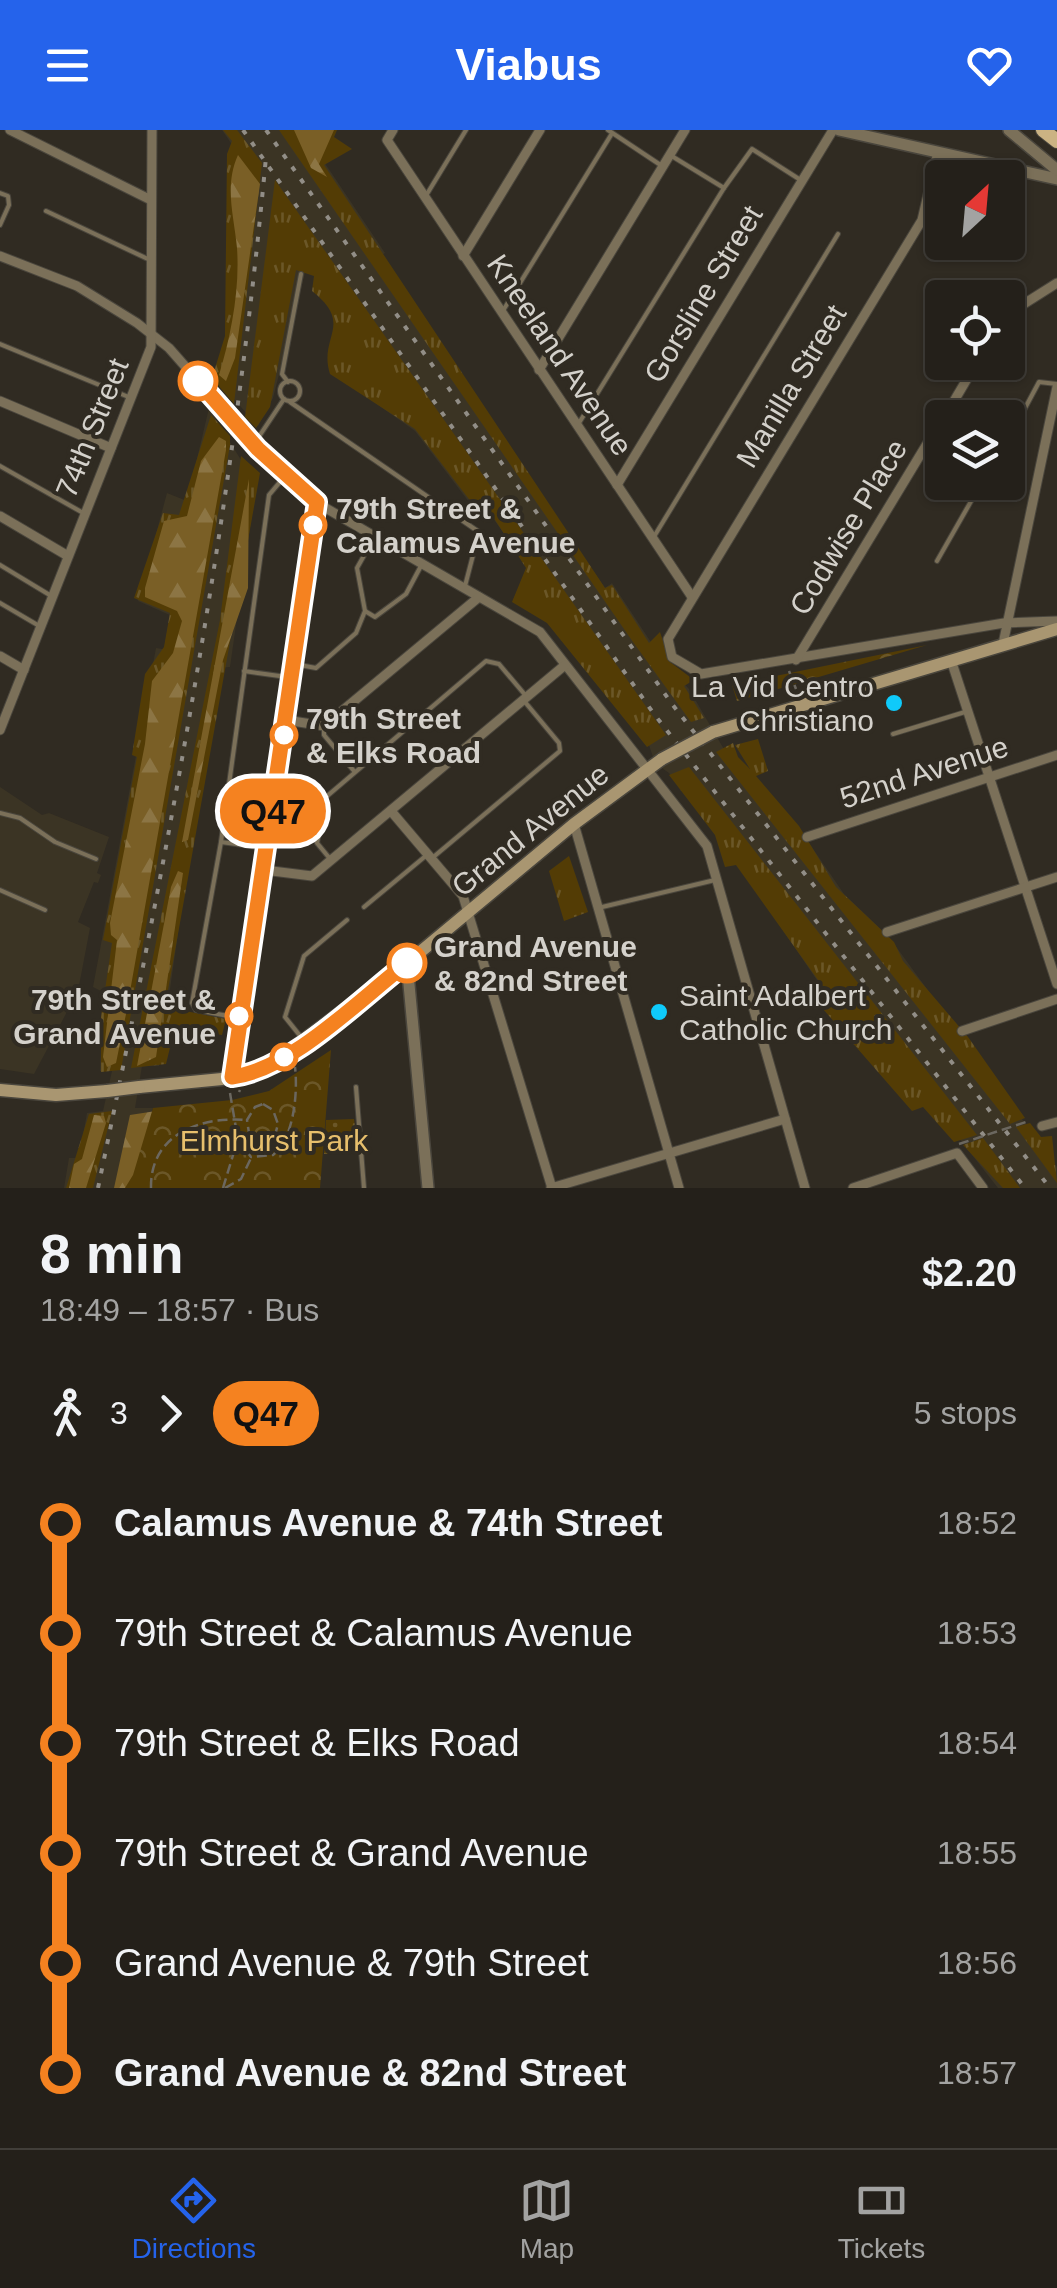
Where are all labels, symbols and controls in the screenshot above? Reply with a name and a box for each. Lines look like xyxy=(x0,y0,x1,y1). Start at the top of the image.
icon: menu xyxy=(40,38,95,93)
icon: heart xyxy=(962,38,1017,93)
text: Viabus xyxy=(455,39,602,90)
north arrow xyxy=(925,160,1025,260)
map controls xyxy=(925,160,1025,500)
street label: Gorsline Street xyxy=(637,199,769,388)
street label: Kneeland Avenue xyxy=(481,248,639,462)
button: locate xyxy=(925,280,1025,380)
street label: Manilla Street xyxy=(730,298,853,473)
street label: 74th Street xyxy=(49,353,135,502)
unlabelled marker xyxy=(179,362,217,400)
button: layers xyxy=(925,400,1025,500)
street label: Codwise Place xyxy=(783,433,913,621)
place label: 79th Street & Calamus Avenue xyxy=(336,492,576,559)
marker: 79th Street & Calamus Avenue xyxy=(300,512,326,538)
place label: La Vid Centro Christiano xyxy=(691,670,874,737)
marker: La Vid Centro Christiano xyxy=(883,692,905,714)
place label: 79th Street & Elks Road xyxy=(306,702,481,769)
marker: 79th Street & Elks Road xyxy=(271,722,297,748)
street label: 52nd Avenue xyxy=(836,729,1012,815)
street label: Grand Avenue xyxy=(445,757,615,903)
line badge: Q47 xyxy=(216,778,330,844)
text: Q47 xyxy=(240,792,306,831)
place label: Grand Avenue & 82nd Street xyxy=(434,930,637,997)
marker: Grand Avenue & 82nd Street xyxy=(388,944,426,982)
place label: Saint Adalbert Catholic Church xyxy=(679,979,892,1046)
place label: 79th Street & Grand Avenue xyxy=(13,983,216,1050)
marker: Saint Adalbert Catholic Church xyxy=(648,1001,670,1023)
marker: 79th Street & Grand Avenue xyxy=(226,1003,252,1029)
unlabelled marker xyxy=(271,1044,297,1070)
park label: Elmhurst Park xyxy=(180,1124,369,1157)
text: 8 min xyxy=(40,1223,184,1285)
text: $2.20 xyxy=(922,1252,1017,1294)
text: 18:49 – 18:57 · Bus xyxy=(40,1292,319,1328)
icon: walk xyxy=(40,1386,95,1441)
icon: forward xyxy=(143,1386,198,1441)
text: Q47 xyxy=(233,1394,299,1433)
text: 3 xyxy=(110,1395,128,1431)
text: 5 stops xyxy=(914,1395,1017,1431)
text: Calamus Avenue & 74th Street xyxy=(114,1502,662,1544)
text: 18:52 xyxy=(937,1505,1017,1541)
text: 79th Street & Calamus Avenue xyxy=(114,1612,633,1654)
text: 18:53 xyxy=(937,1615,1017,1651)
text: 79th Street & Elks Road xyxy=(114,1722,520,1764)
text: 18:54 xyxy=(937,1725,1017,1761)
text: 79th Street & Grand Avenue xyxy=(114,1832,589,1874)
text: 18:55 xyxy=(937,1835,1017,1871)
text: Grand Avenue & 79th Street xyxy=(114,1942,589,1984)
text: 18:56 xyxy=(937,1945,1017,1981)
text: Grand Avenue & 82nd Street xyxy=(114,2052,626,2094)
text: 18:57 xyxy=(937,2055,1017,2091)
tab: Directions xyxy=(132,2173,256,2265)
tab: Map xyxy=(519,2173,574,2265)
tab: Tickets xyxy=(838,2173,925,2265)

